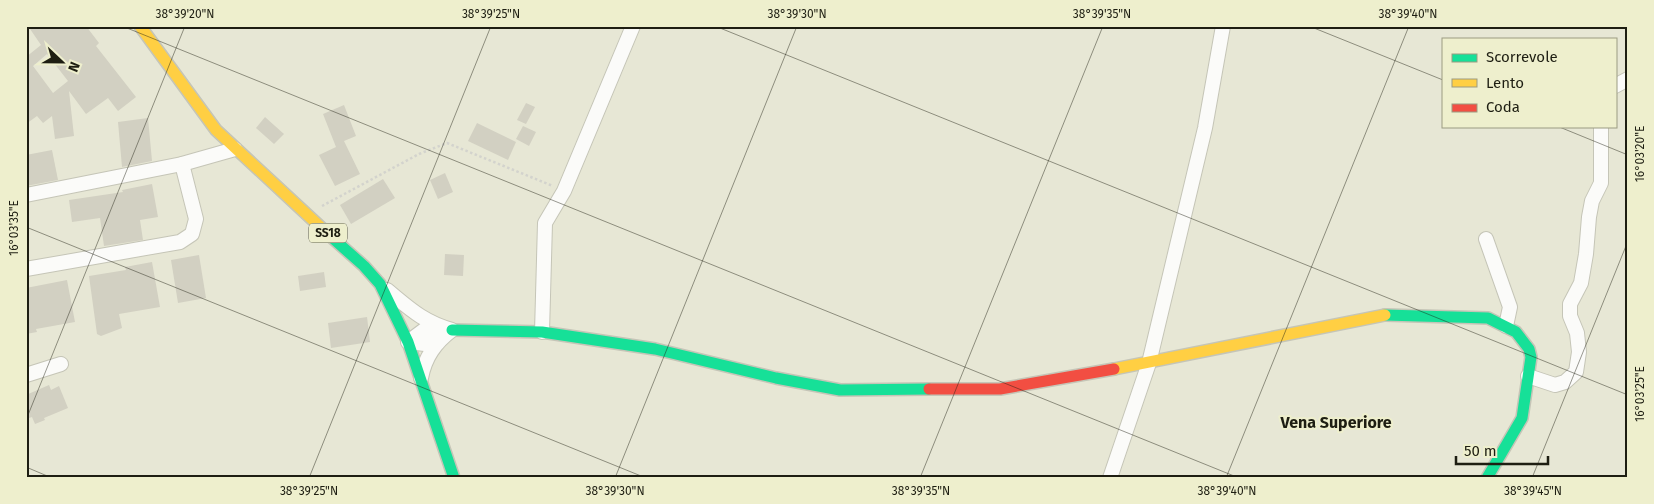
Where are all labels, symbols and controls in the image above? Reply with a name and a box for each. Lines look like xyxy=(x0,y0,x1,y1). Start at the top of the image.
text: 38°39'20"N xyxy=(155,7,215,21)
text: 38°39'25"N xyxy=(462,7,520,21)
text: 38°39'30"N xyxy=(767,7,827,21)
text: 38°39'35"N xyxy=(1073,7,1131,21)
text: 38°39'40"N xyxy=(1378,7,1438,21)
north arrow xyxy=(38,38,88,88)
legend xyxy=(1442,38,1616,128)
text: Scorrevole xyxy=(1486,48,1558,66)
text: N xyxy=(64,59,83,74)
text: Lento xyxy=(1486,74,1524,92)
text: Coda xyxy=(1486,98,1520,116)
text: 16°03'20"E xyxy=(1633,126,1647,182)
text: 16°03'35"E xyxy=(7,200,21,256)
road number: SS18 xyxy=(309,224,347,242)
text: 16°03'25"E xyxy=(1633,366,1647,422)
district label: Vena Superiore xyxy=(1279,413,1392,432)
scale bar xyxy=(1456,434,1549,466)
text: 50 m xyxy=(1464,442,1497,460)
text: 38°39'25"N xyxy=(280,484,338,498)
text: 38°39'30"N xyxy=(585,484,645,498)
text: 38°39'35"N xyxy=(892,484,950,498)
text: 38°39'40"N xyxy=(1197,484,1257,498)
text: 38°39'45"N xyxy=(1504,484,1562,498)

